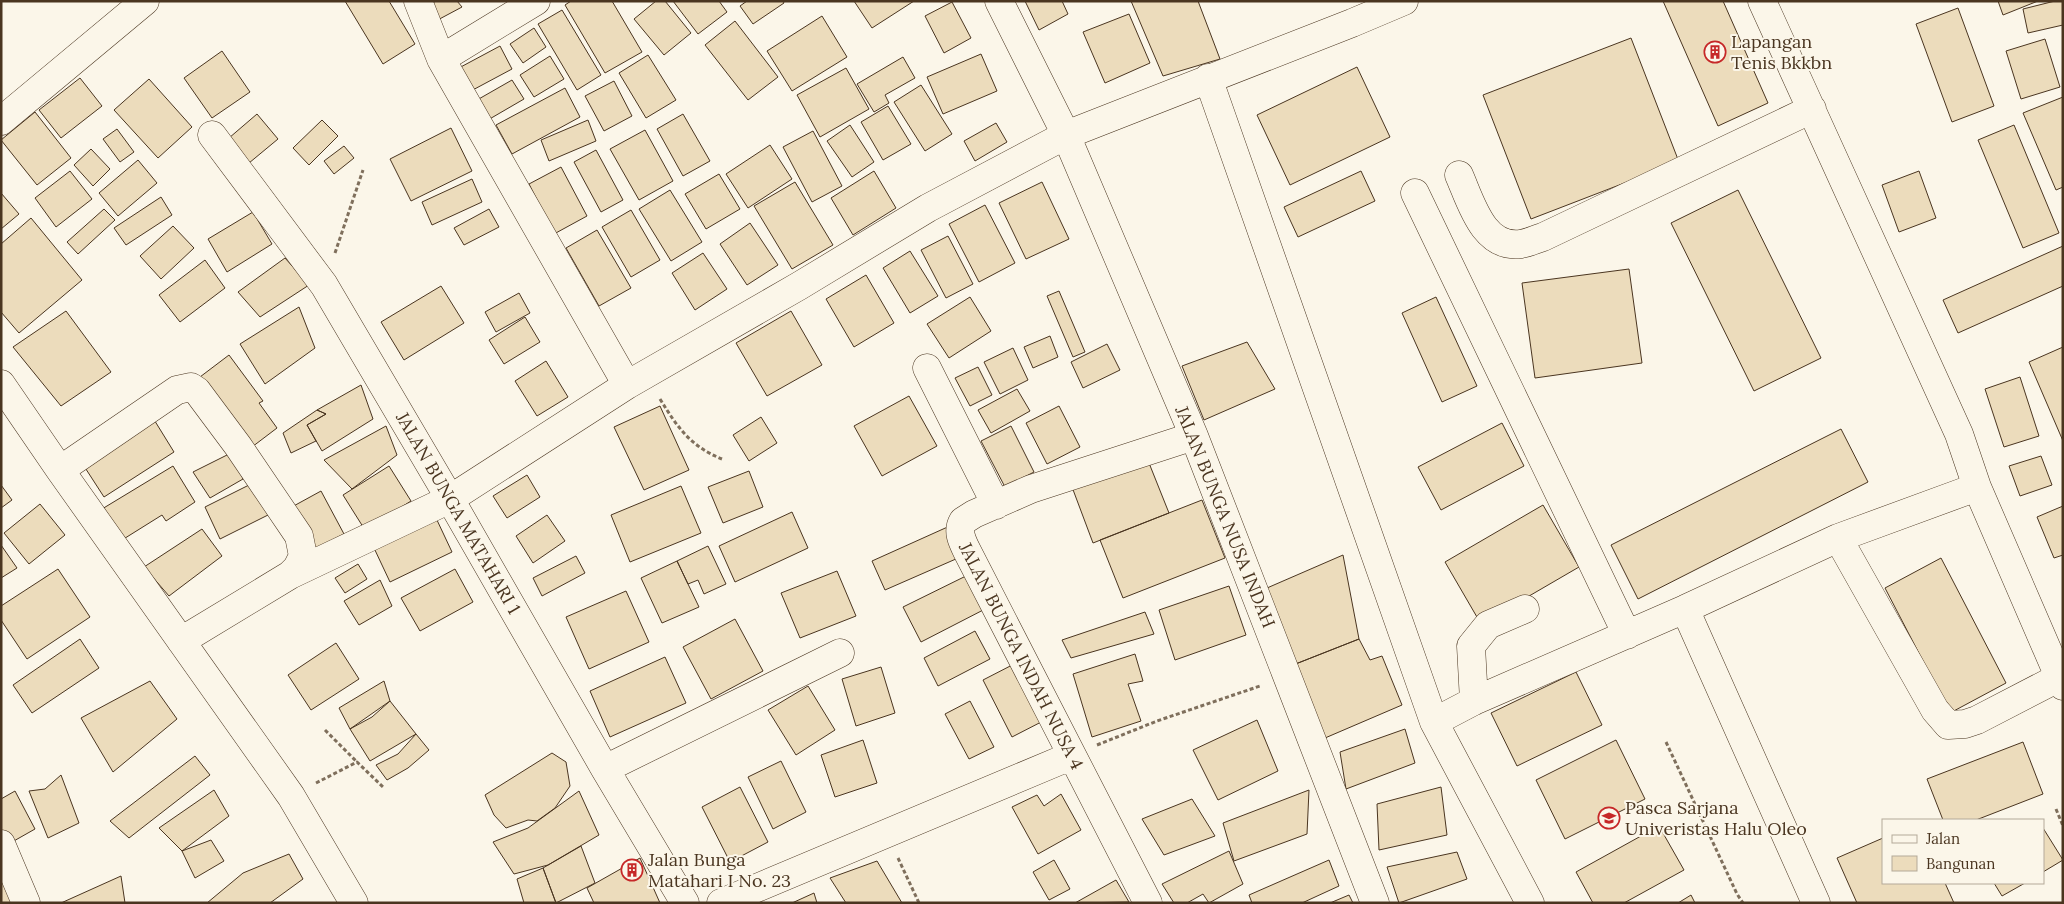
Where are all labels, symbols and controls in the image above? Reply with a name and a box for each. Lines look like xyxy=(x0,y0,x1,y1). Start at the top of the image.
place label: Lapangan Tenis Bkkbn xyxy=(1731,30,1832,74)
building icon: Lapangan Tenis Bkkbn xyxy=(1703,40,1727,64)
street label: JALAN BUNGA NUSA INDAH xyxy=(1170,401,1281,631)
street label: JALAN BUNGA MATAHARI 1 xyxy=(391,407,526,618)
street label: JALAN BUNGA INDAH NUSA 4 xyxy=(954,537,1089,773)
place label: Pasca Sarjana Univeristas Halu Oleo xyxy=(1625,796,1807,840)
school or university icon: Pasca Sarjana Univeristas Halu Oleo xyxy=(1597,806,1621,830)
legend xyxy=(1882,819,2044,884)
text: Jalan xyxy=(1925,829,1960,848)
place label: Jalan Bunga Matahari I No. 23 xyxy=(647,848,791,892)
text: Bangunan xyxy=(1926,854,1995,873)
building icon: Jalan Bunga Matahari I No. 23 xyxy=(620,858,644,882)

